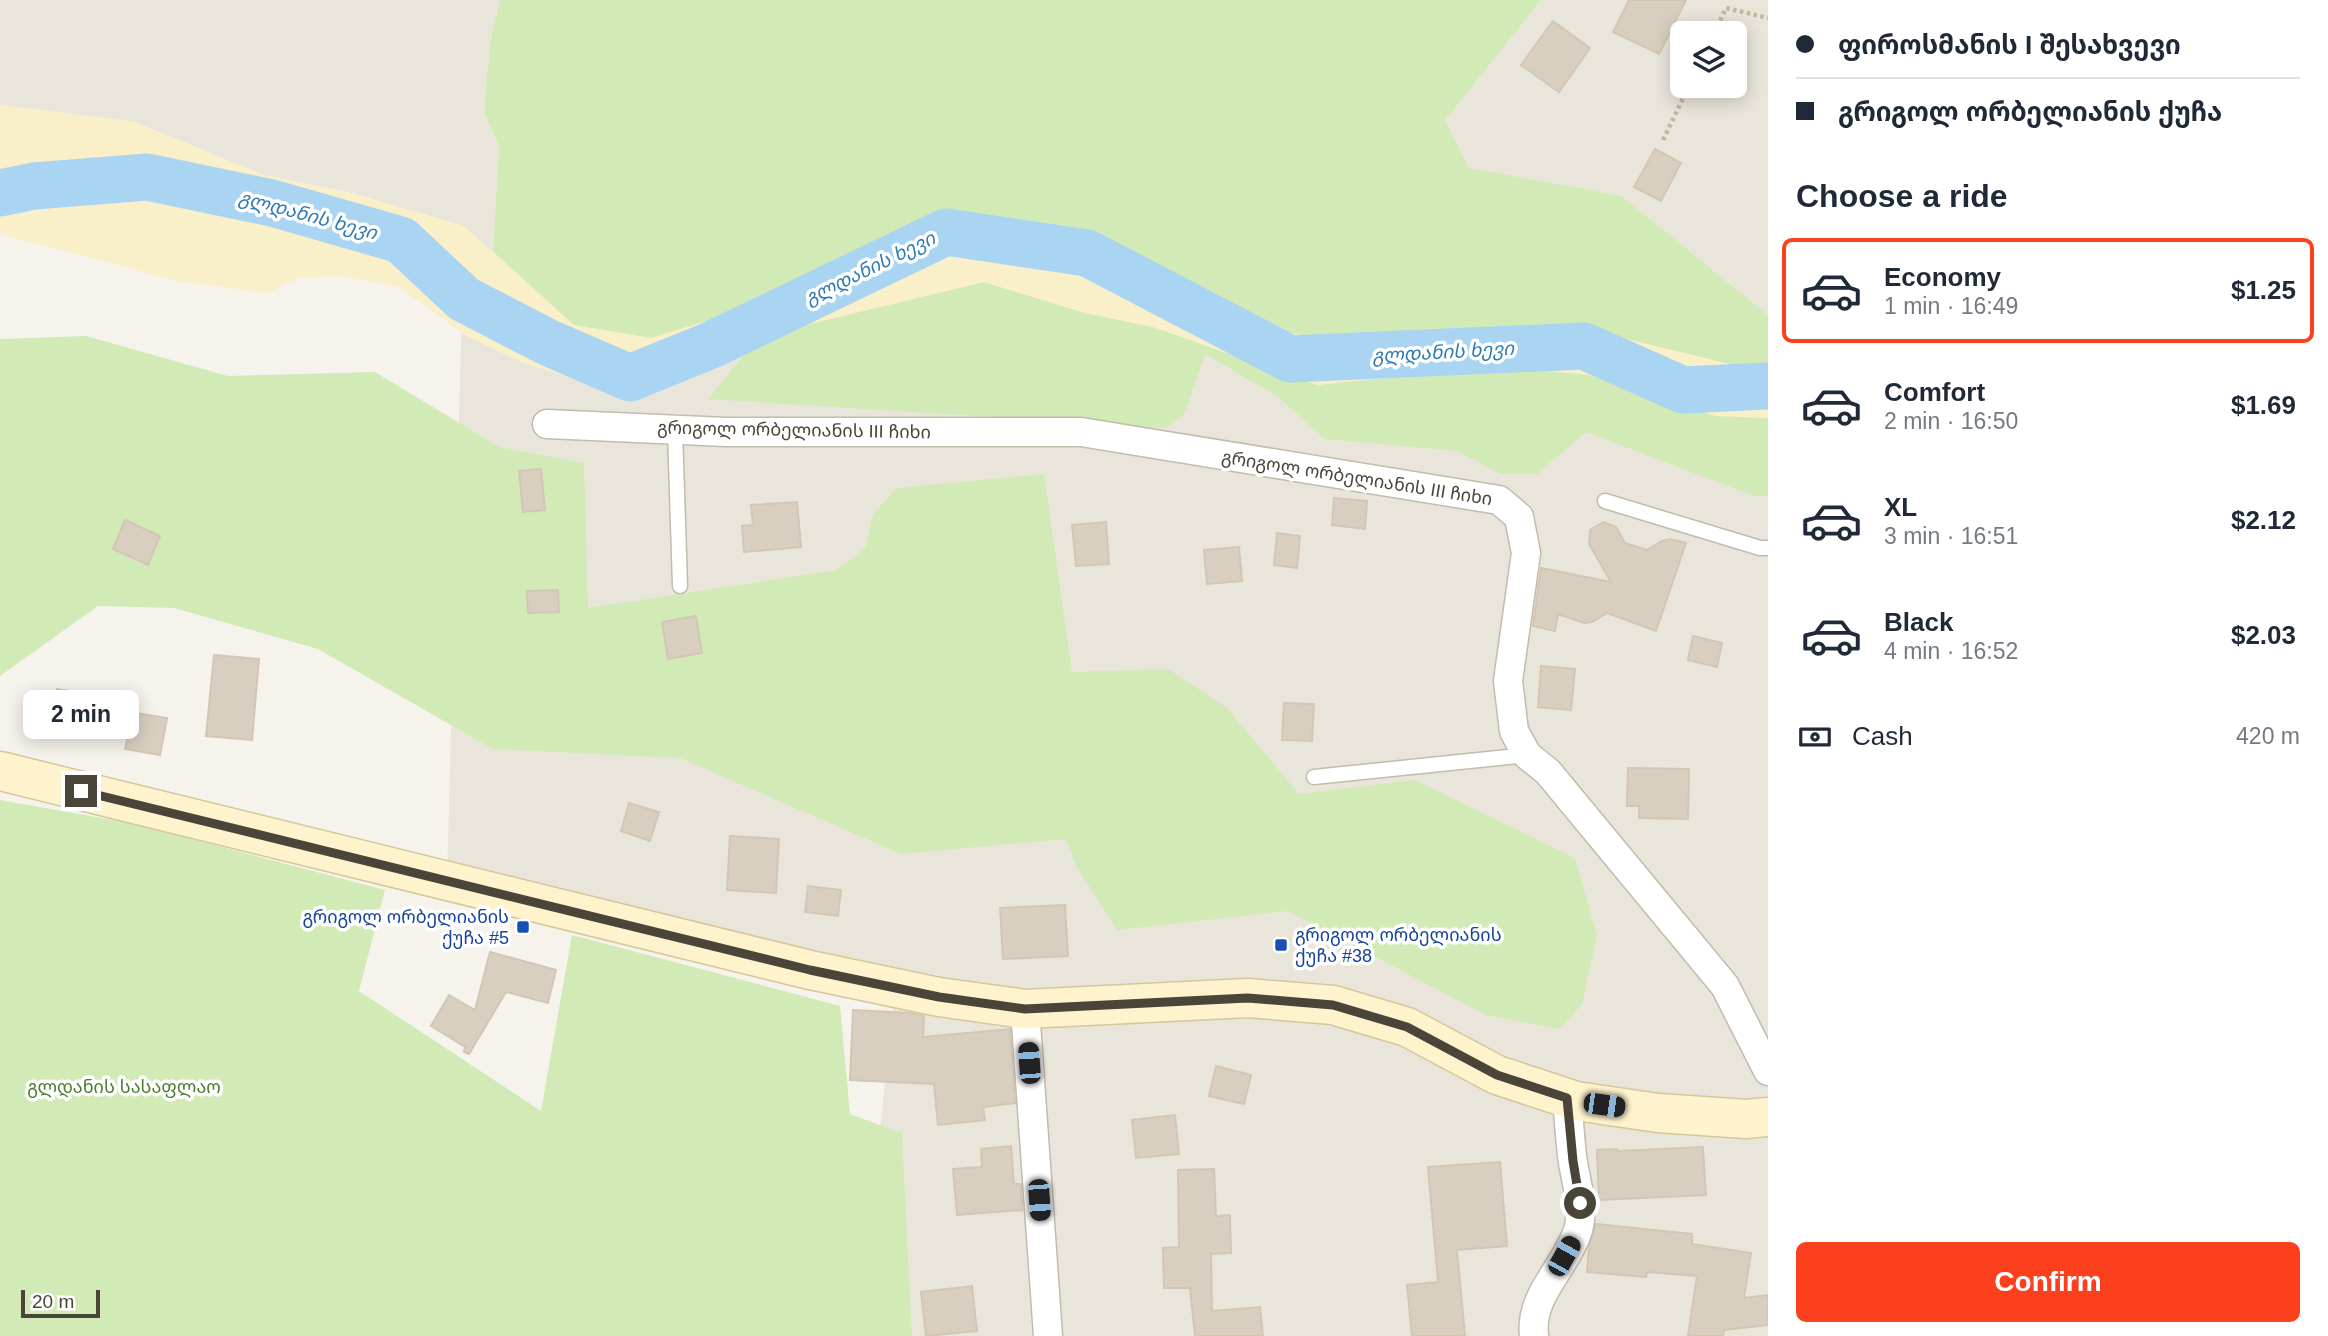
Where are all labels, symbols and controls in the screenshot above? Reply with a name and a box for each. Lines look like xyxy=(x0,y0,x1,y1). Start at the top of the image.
map controls xyxy=(1670,21,1747,98)
button: layers xyxy=(1670,21,1747,98)
text: ფიროსმანის I შესახვევი xyxy=(1838,30,2181,60)
text: გრიგოლ ორბელიანის ქუჩა xyxy=(1838,97,2222,127)
text: Choose a ride xyxy=(1796,178,2008,214)
water label: გლდანის ხევი xyxy=(236,186,380,245)
water label: გლდანის ხევი xyxy=(802,227,940,309)
icon: car xyxy=(1800,259,1863,322)
text: Economy xyxy=(1884,262,2001,292)
text: $1.25 xyxy=(2231,275,2296,305)
text: 1 min · 16:49 xyxy=(1884,293,2018,319)
water label: გლდანის ხევი xyxy=(1372,338,1516,367)
icon: car xyxy=(1800,374,1863,437)
text: Comfort xyxy=(1884,377,1985,407)
text: $1.69 xyxy=(2231,390,2296,420)
text: 2 min · 16:50 xyxy=(1884,408,2018,434)
street label: გრიგოლ ორბელიანის III ჩიხი xyxy=(657,418,931,443)
street label: გრიგოლ ორბელიანის III ჩიხი xyxy=(1220,447,1494,510)
icon: car xyxy=(1800,489,1863,552)
text: XL xyxy=(1884,492,1917,522)
text: $2.12 xyxy=(2231,505,2296,535)
text: 3 min · 16:51 xyxy=(1884,523,2018,549)
icon: car xyxy=(1800,604,1863,667)
text: Black xyxy=(1884,607,1953,637)
text: $2.03 xyxy=(2231,620,2296,650)
text: 4 min · 16:52 xyxy=(1884,638,2018,664)
callout: 2 min xyxy=(23,690,139,738)
text: 2 min xyxy=(51,701,111,727)
icon: cash xyxy=(1796,718,1834,756)
text: Cash xyxy=(1852,721,1913,751)
text: 420 m xyxy=(2236,723,2300,749)
route end xyxy=(65,775,97,807)
place label: გრიგოლ ორბელიანის ქუჩა #5 xyxy=(302,907,509,949)
marker: გრიგოლ ორბელიანის ქუჩა #5 xyxy=(515,919,531,935)
place label: გრიგოლ ორბელიანის ქუჩა #38 xyxy=(1295,925,1502,967)
marker: გრიგოლ ორბელიანის ქუჩა #38 xyxy=(1273,937,1289,953)
car xyxy=(1018,1041,1041,1085)
park label: გლდანის სასაფლაო xyxy=(27,1077,221,1098)
car xyxy=(1582,1092,1627,1118)
car xyxy=(1028,1178,1051,1222)
route start xyxy=(1564,1187,1596,1219)
car xyxy=(1545,1233,1584,1279)
button: Confirm xyxy=(1796,1242,2300,1322)
scale bar xyxy=(21,1287,100,1319)
text: 20 m xyxy=(32,1291,74,1312)

